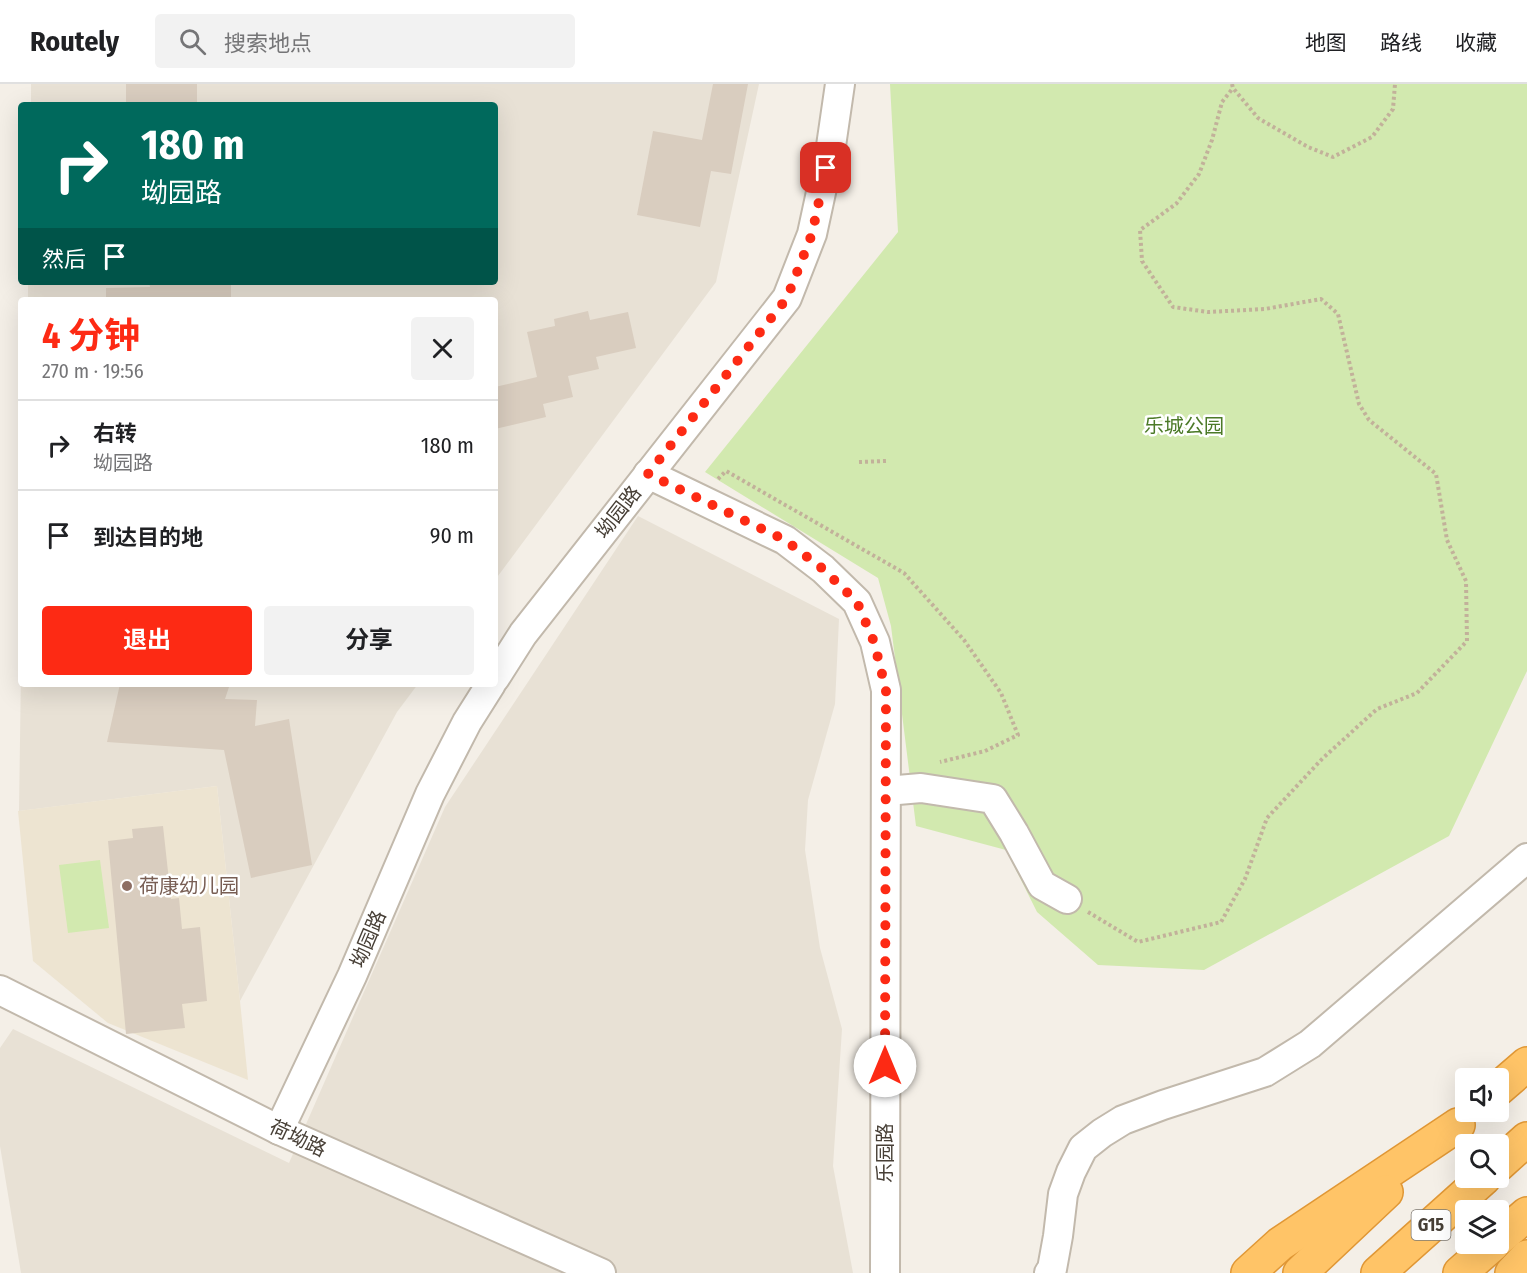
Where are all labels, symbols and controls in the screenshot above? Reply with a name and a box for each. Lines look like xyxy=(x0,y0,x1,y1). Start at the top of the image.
search box xyxy=(155,14,575,68)
text: Routely xyxy=(30,25,119,58)
icon: search xyxy=(176,25,209,58)
text: 搜索地点 xyxy=(224,30,312,57)
text: 地图 xyxy=(1305,30,1347,56)
text: 路线 xyxy=(1380,30,1422,56)
text: 收藏 xyxy=(1455,30,1497,56)
text: 180 m xyxy=(141,120,245,170)
icon: right xyxy=(42,126,120,204)
pin xyxy=(800,142,851,193)
icon: arrive xyxy=(809,151,842,184)
text: 坳园路 xyxy=(141,177,222,209)
icon: arrive xyxy=(98,240,131,273)
text: 然后 xyxy=(42,246,86,273)
text: 4 分钟 xyxy=(42,314,140,358)
button: close xyxy=(411,317,474,380)
text: 270 m · 19:56 xyxy=(42,359,144,383)
park label: 乐城公园 xyxy=(1144,414,1224,438)
text: 右转 xyxy=(93,420,137,447)
icon: right xyxy=(42,429,75,462)
text: 180 m xyxy=(421,432,474,459)
text: 坳园路 xyxy=(93,451,153,475)
street label: 坳园路 xyxy=(590,481,646,543)
icon: arrive xyxy=(42,519,75,552)
text: 90 m xyxy=(430,522,474,549)
text: 到达目的地 xyxy=(93,524,203,551)
button: 退出 xyxy=(42,606,252,675)
button: 分享 xyxy=(264,606,474,675)
place label: 荷康幼儿园 xyxy=(139,874,239,898)
marker: 荷康幼儿园 xyxy=(120,879,134,893)
street label: 坳园路 xyxy=(345,907,391,971)
position arrow xyxy=(853,1034,917,1098)
map controls xyxy=(1455,1068,1509,1254)
button: sound xyxy=(1455,1068,1509,1122)
street label: 荷坳路 xyxy=(266,1114,330,1162)
street label: 乐园路 xyxy=(873,1123,897,1183)
button: search xyxy=(1455,1134,1509,1188)
button: layers xyxy=(1455,1200,1509,1254)
road number: G15 xyxy=(1412,1210,1450,1240)

